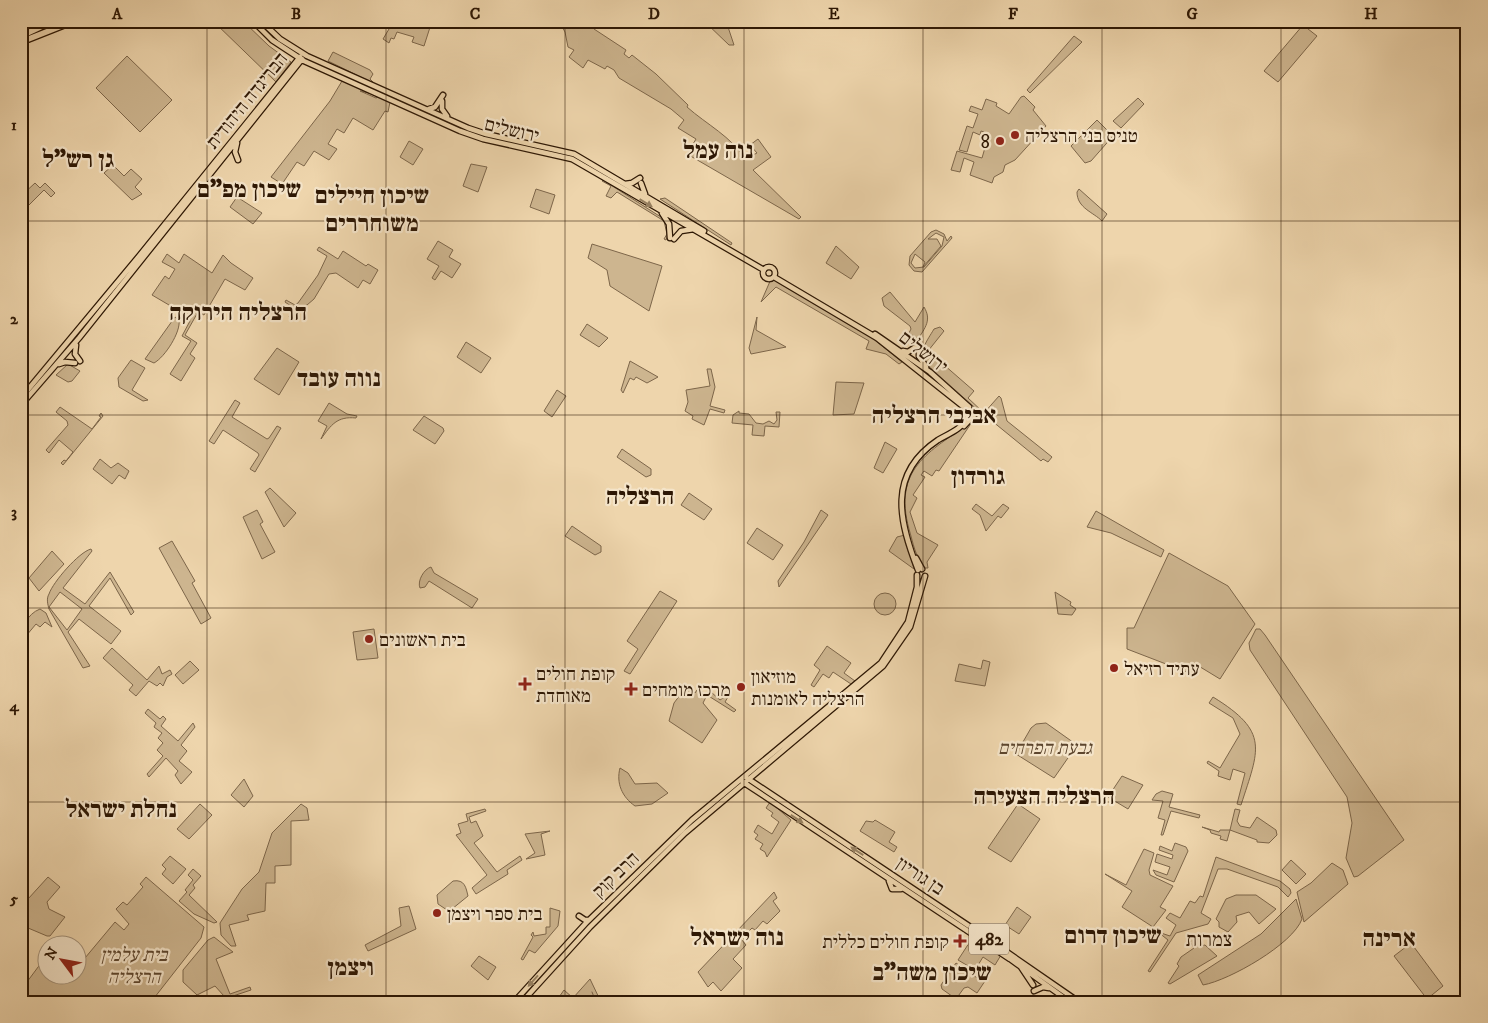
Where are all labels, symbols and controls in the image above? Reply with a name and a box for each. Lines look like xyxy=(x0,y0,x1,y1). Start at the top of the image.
text: A xyxy=(111,4,123,24)
text: B xyxy=(291,4,301,24)
text: C xyxy=(470,4,480,24)
text: D xyxy=(648,4,660,24)
text: E xyxy=(828,4,840,24)
text: F xyxy=(1008,4,1018,24)
text: G xyxy=(1186,4,1198,24)
text: H xyxy=(1364,4,1378,24)
street label: הבריגדה היהודית xyxy=(201,48,293,154)
street label: ירושלים xyxy=(482,113,541,148)
text: 1 xyxy=(11,115,17,135)
place label: טניס בני הרצליה xyxy=(1025,125,1138,148)
marker: טניס בני הרצליה xyxy=(1009,129,1021,141)
place label: 8 xyxy=(980,131,990,154)
marker: 8 xyxy=(994,135,1006,147)
district label: נוה עמל xyxy=(683,136,753,166)
district label: גן רש"ל xyxy=(42,145,114,175)
district label: שיכון מפ"ם xyxy=(197,175,301,205)
district label: שיכון חיילים משוחררים xyxy=(315,181,429,239)
one-way arrow xyxy=(640,198,653,207)
district label: הרצליה הירוקה xyxy=(169,298,307,328)
text: 2 xyxy=(10,309,19,329)
street label: ירושלים xyxy=(894,326,952,378)
district label: נווה עובד xyxy=(297,364,381,394)
district label: אביבי הרצליה xyxy=(872,401,996,431)
district label: גורדון xyxy=(951,462,1005,492)
district label: הרצליה xyxy=(606,482,674,512)
text: 3 xyxy=(11,502,17,522)
place label: בית ראשונים xyxy=(379,629,466,652)
marker: בית ראשונים xyxy=(363,633,375,645)
place label: עתיד רזיאל xyxy=(1124,658,1200,681)
marker: עתיד רזיאל xyxy=(1108,662,1120,674)
place label: קופת חולים מאוחדת xyxy=(536,663,615,708)
place label: מוזיאון הרצליה לאומנות xyxy=(751,666,865,711)
marker: קופת חולים מאוחדת xyxy=(518,677,532,691)
place label: מרכז מומחים xyxy=(642,679,731,702)
marker: מוזיאון הרצליה לאומנות xyxy=(735,681,747,693)
marker: מרכז מומחים xyxy=(624,682,638,696)
text: 4 xyxy=(8,696,19,716)
park label: גבעת הפרחים xyxy=(998,737,1094,760)
district label: הרצליה הצעירה xyxy=(973,782,1115,812)
district label: נחלת ישראל xyxy=(65,795,177,825)
one-way arrow xyxy=(790,814,804,824)
street label: הרב קוק xyxy=(588,847,644,903)
one-way arrow xyxy=(851,847,864,856)
street label: בן גוריון xyxy=(892,852,949,901)
text: 5 xyxy=(9,889,18,909)
place label: בית ספר ויצמן xyxy=(447,903,542,926)
marker: בית ספר ויצמן xyxy=(431,907,443,919)
district label: שיכון דרום xyxy=(1064,921,1162,951)
district label: נוה ישראל xyxy=(690,923,784,953)
road number: 482 xyxy=(969,924,1009,954)
district label: ארינה xyxy=(1362,924,1416,954)
district label: צמרות xyxy=(1186,928,1232,953)
place label: קופת חולים כללית xyxy=(822,931,949,954)
marker: קופת חולים כללית xyxy=(953,934,967,948)
north arrow xyxy=(38,936,88,986)
text: N xyxy=(41,944,63,963)
park label: בית עלמין הרצליה xyxy=(101,944,169,989)
district label: ויצמן xyxy=(328,953,374,983)
district label: שיכון משה"ב xyxy=(872,958,992,988)
one-way arrow xyxy=(528,974,539,987)

